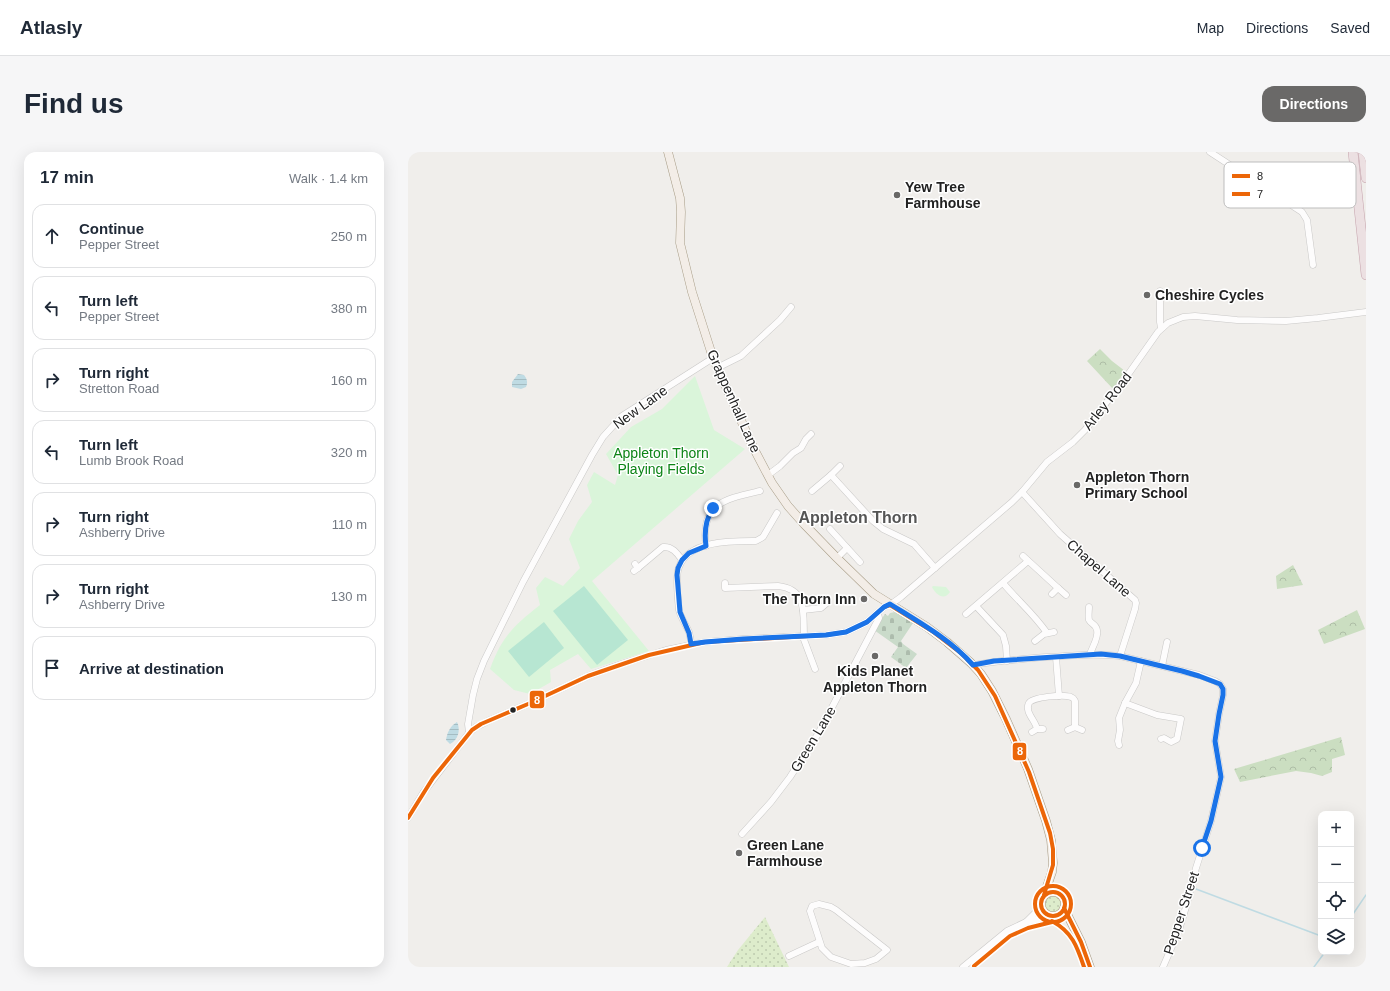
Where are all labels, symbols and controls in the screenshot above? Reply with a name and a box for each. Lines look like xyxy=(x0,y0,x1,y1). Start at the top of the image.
text: Atlasly xyxy=(20,17,82,38)
text: Map xyxy=(1197,20,1224,36)
text: Directions xyxy=(1246,20,1308,36)
text: Saved xyxy=(1330,20,1370,36)
button: Directions xyxy=(1262,86,1366,122)
text: Find us xyxy=(24,88,124,119)
legend xyxy=(1224,162,1356,208)
text: 17 min xyxy=(40,168,94,187)
text: 8 xyxy=(1257,170,1263,182)
text: Walk · 1.4 km xyxy=(289,171,368,186)
place label: Yew Tree Farmhouse xyxy=(905,179,981,211)
text: 7 xyxy=(1257,188,1263,200)
marker: Yew Tree Farmhouse xyxy=(892,190,902,200)
text: Continue xyxy=(79,220,144,237)
icon: ahead xyxy=(41,225,63,247)
text: 250 m xyxy=(331,229,367,244)
text: Pepper Street xyxy=(79,237,159,252)
place label: Cheshire Cycles xyxy=(1155,287,1264,303)
marker: Cheshire Cycles xyxy=(1142,290,1152,300)
text: Turn left xyxy=(79,292,138,309)
icon: left xyxy=(41,297,63,319)
text: 380 m xyxy=(331,301,367,316)
text: Pepper Street xyxy=(79,309,159,324)
street label: Grappenhall Lane xyxy=(704,347,764,455)
text: Turn right xyxy=(79,364,149,381)
icon: right xyxy=(41,369,63,391)
street label: Arley Road xyxy=(1079,369,1135,433)
text: 160 m xyxy=(331,373,367,388)
text: Stretton Road xyxy=(79,381,159,396)
street label: New Lane xyxy=(610,382,670,432)
text: Turn left xyxy=(79,436,138,453)
icon: left xyxy=(41,441,63,463)
text: 320 m xyxy=(331,445,367,460)
park label: Appleton Thorn Playing Fields xyxy=(613,445,709,477)
text: Lumb Brook Road xyxy=(79,453,184,468)
place label: Appleton Thorn Primary School xyxy=(1085,469,1189,501)
marker: Appleton Thorn Primary School xyxy=(1072,480,1082,490)
route end xyxy=(704,499,722,517)
text: Turn right xyxy=(79,508,149,525)
district label: Appleton Thorn xyxy=(798,509,918,526)
icon: right xyxy=(41,513,63,535)
text: 110 m xyxy=(332,517,367,532)
text: Ashberry Drive xyxy=(79,525,165,540)
street label: Chapel Lane xyxy=(1064,536,1134,600)
text: Turn right xyxy=(79,580,149,597)
icon: right xyxy=(41,585,63,607)
text: 130 m xyxy=(331,589,367,604)
place label: The Thorn Inn xyxy=(763,591,856,607)
marker: The Thorn Inn xyxy=(859,594,869,604)
text: Ashberry Drive xyxy=(79,597,165,612)
marker: Kids Planet Appleton Thorn xyxy=(870,651,880,661)
icon: arrive xyxy=(41,657,63,679)
text: Arrive at destination xyxy=(79,660,224,677)
place label: Kids Planet Appleton Thorn xyxy=(823,663,927,695)
line badge: 8 xyxy=(529,690,545,709)
text: 8 xyxy=(534,694,540,706)
street label: Green Lane xyxy=(787,703,839,775)
unlabelled marker xyxy=(508,705,518,715)
line badge: 8 xyxy=(1012,742,1027,761)
text: 8 xyxy=(1017,745,1023,757)
map controls xyxy=(1318,811,1354,955)
button: + xyxy=(1318,811,1354,847)
place label: Green Lane Farmhouse xyxy=(747,837,824,869)
route start xyxy=(1193,839,1211,857)
button: − xyxy=(1318,847,1354,883)
marker: Green Lane Farmhouse xyxy=(734,848,744,858)
street label: Pepper Street xyxy=(1160,869,1202,957)
button: locate xyxy=(1318,883,1354,919)
button: layers xyxy=(1318,919,1354,955)

